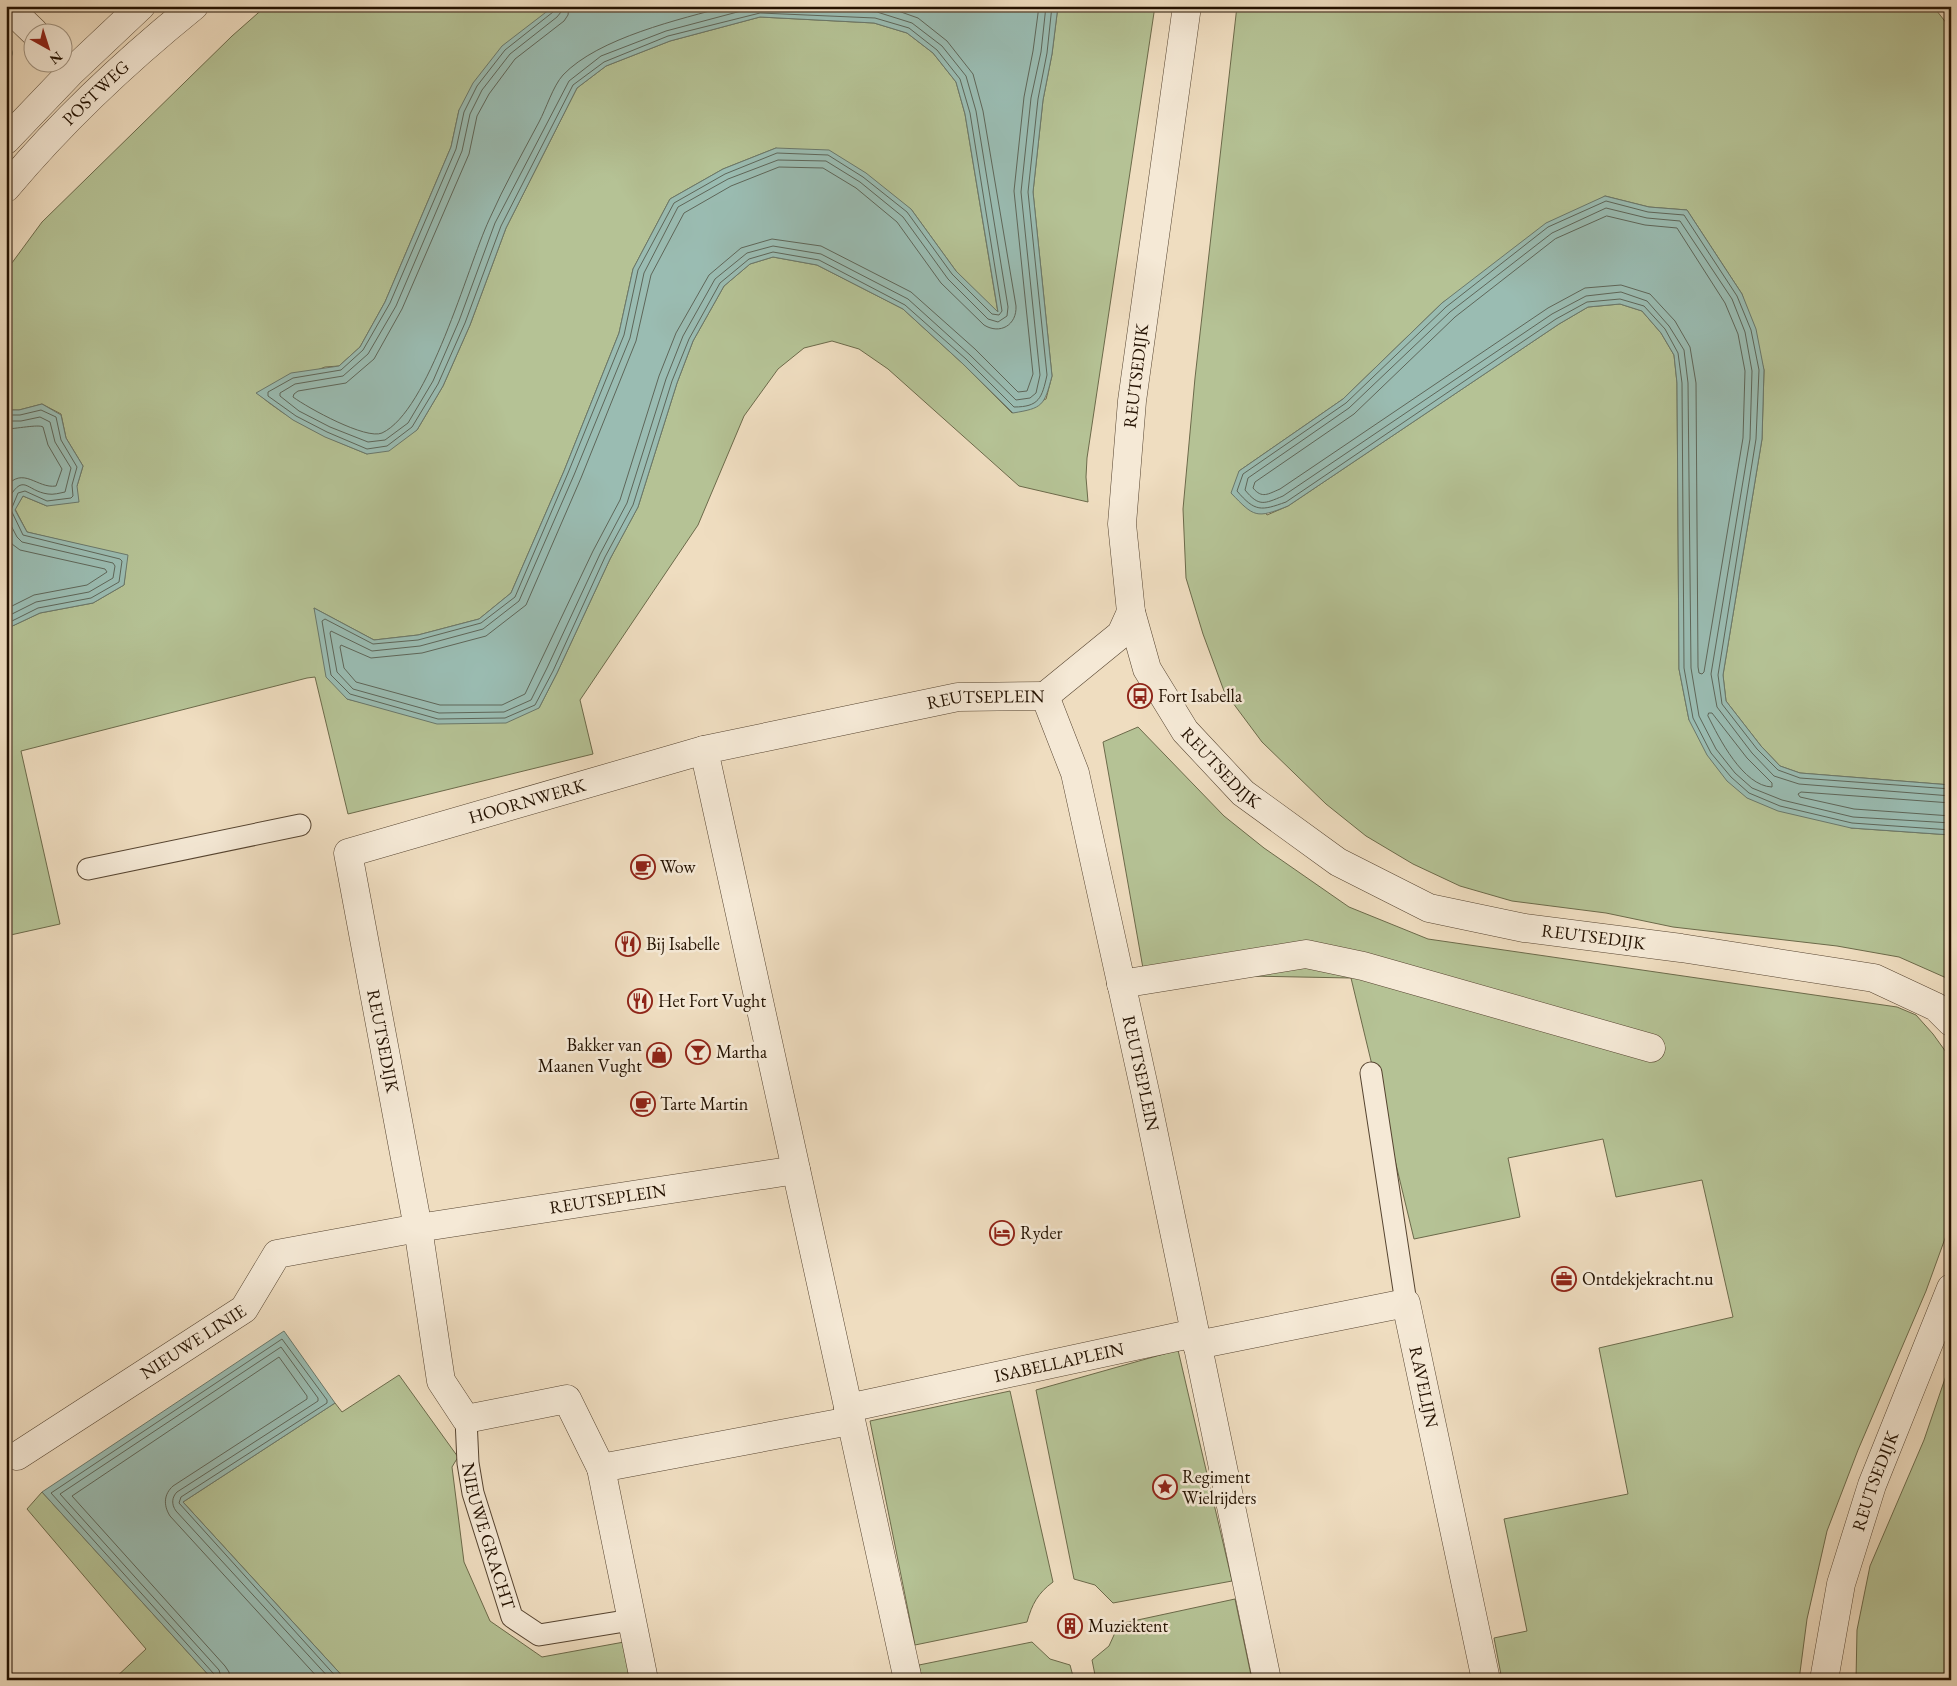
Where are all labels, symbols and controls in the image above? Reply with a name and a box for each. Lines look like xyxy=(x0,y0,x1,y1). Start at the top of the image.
north arrow xyxy=(22,22,72,72)
text: N xyxy=(46,48,66,69)
street label: POSTWEG xyxy=(57,55,134,130)
street label: REUTSEDIJK xyxy=(1118,322,1153,429)
bus stop icon: Fort Isabella xyxy=(1127,683,1153,709)
street label: REUTSEPLEIN xyxy=(925,684,1045,714)
place label: Fort Isabella xyxy=(1158,684,1243,707)
street label: REUTSEDIJK xyxy=(1176,722,1266,813)
street label: HOORNWERK xyxy=(466,773,589,829)
cafe icon: Wow xyxy=(630,854,656,880)
place label: Wow xyxy=(660,855,696,878)
street label: REUTSEDIJK xyxy=(1540,918,1648,954)
restaurant icon: Bij Isabelle xyxy=(615,931,641,957)
place label: Bij Isabelle xyxy=(646,932,720,955)
street label: REUTSEDIJK xyxy=(362,987,405,1095)
restaurant icon: Het Fort Vught xyxy=(627,988,653,1014)
place label: Het Fort Vught xyxy=(658,989,766,1012)
street label: REUTSEPLEIN xyxy=(1118,1013,1165,1134)
place label: Bakker van Maanen Vught xyxy=(538,1033,642,1077)
bar icon: Martha xyxy=(685,1039,711,1065)
place label: Martha xyxy=(716,1040,768,1063)
shop icon: Bakker van Maanen Vught xyxy=(646,1042,672,1068)
cafe icon: Tarte Martin xyxy=(630,1091,656,1117)
place label: Tarte Martin xyxy=(660,1092,749,1115)
street label: REUTSEPLEIN xyxy=(548,1178,668,1219)
hotel icon: Ryder xyxy=(989,1220,1015,1246)
place label: Ryder xyxy=(1020,1221,1062,1244)
office icon: Ontdekjekracht.nu xyxy=(1551,1266,1577,1292)
place label: Ontdekjekracht.nu xyxy=(1582,1267,1714,1290)
street label: NIEUWE LINIE xyxy=(136,1299,250,1384)
street label: ISABELLAPLEIN xyxy=(992,1337,1127,1387)
street label: RAVELIJN xyxy=(1404,1344,1444,1430)
street label: REUTSEDIJK xyxy=(1846,1427,1904,1534)
street label: NIEUWE GRACHT xyxy=(457,1461,521,1613)
place label: Regiment Wielrijders xyxy=(1182,1465,1257,1509)
place icon: Regiment Wielrijders xyxy=(1152,1474,1178,1500)
building icon: Muziektent xyxy=(1057,1613,1083,1639)
place label: Muziektent xyxy=(1088,1614,1169,1637)

